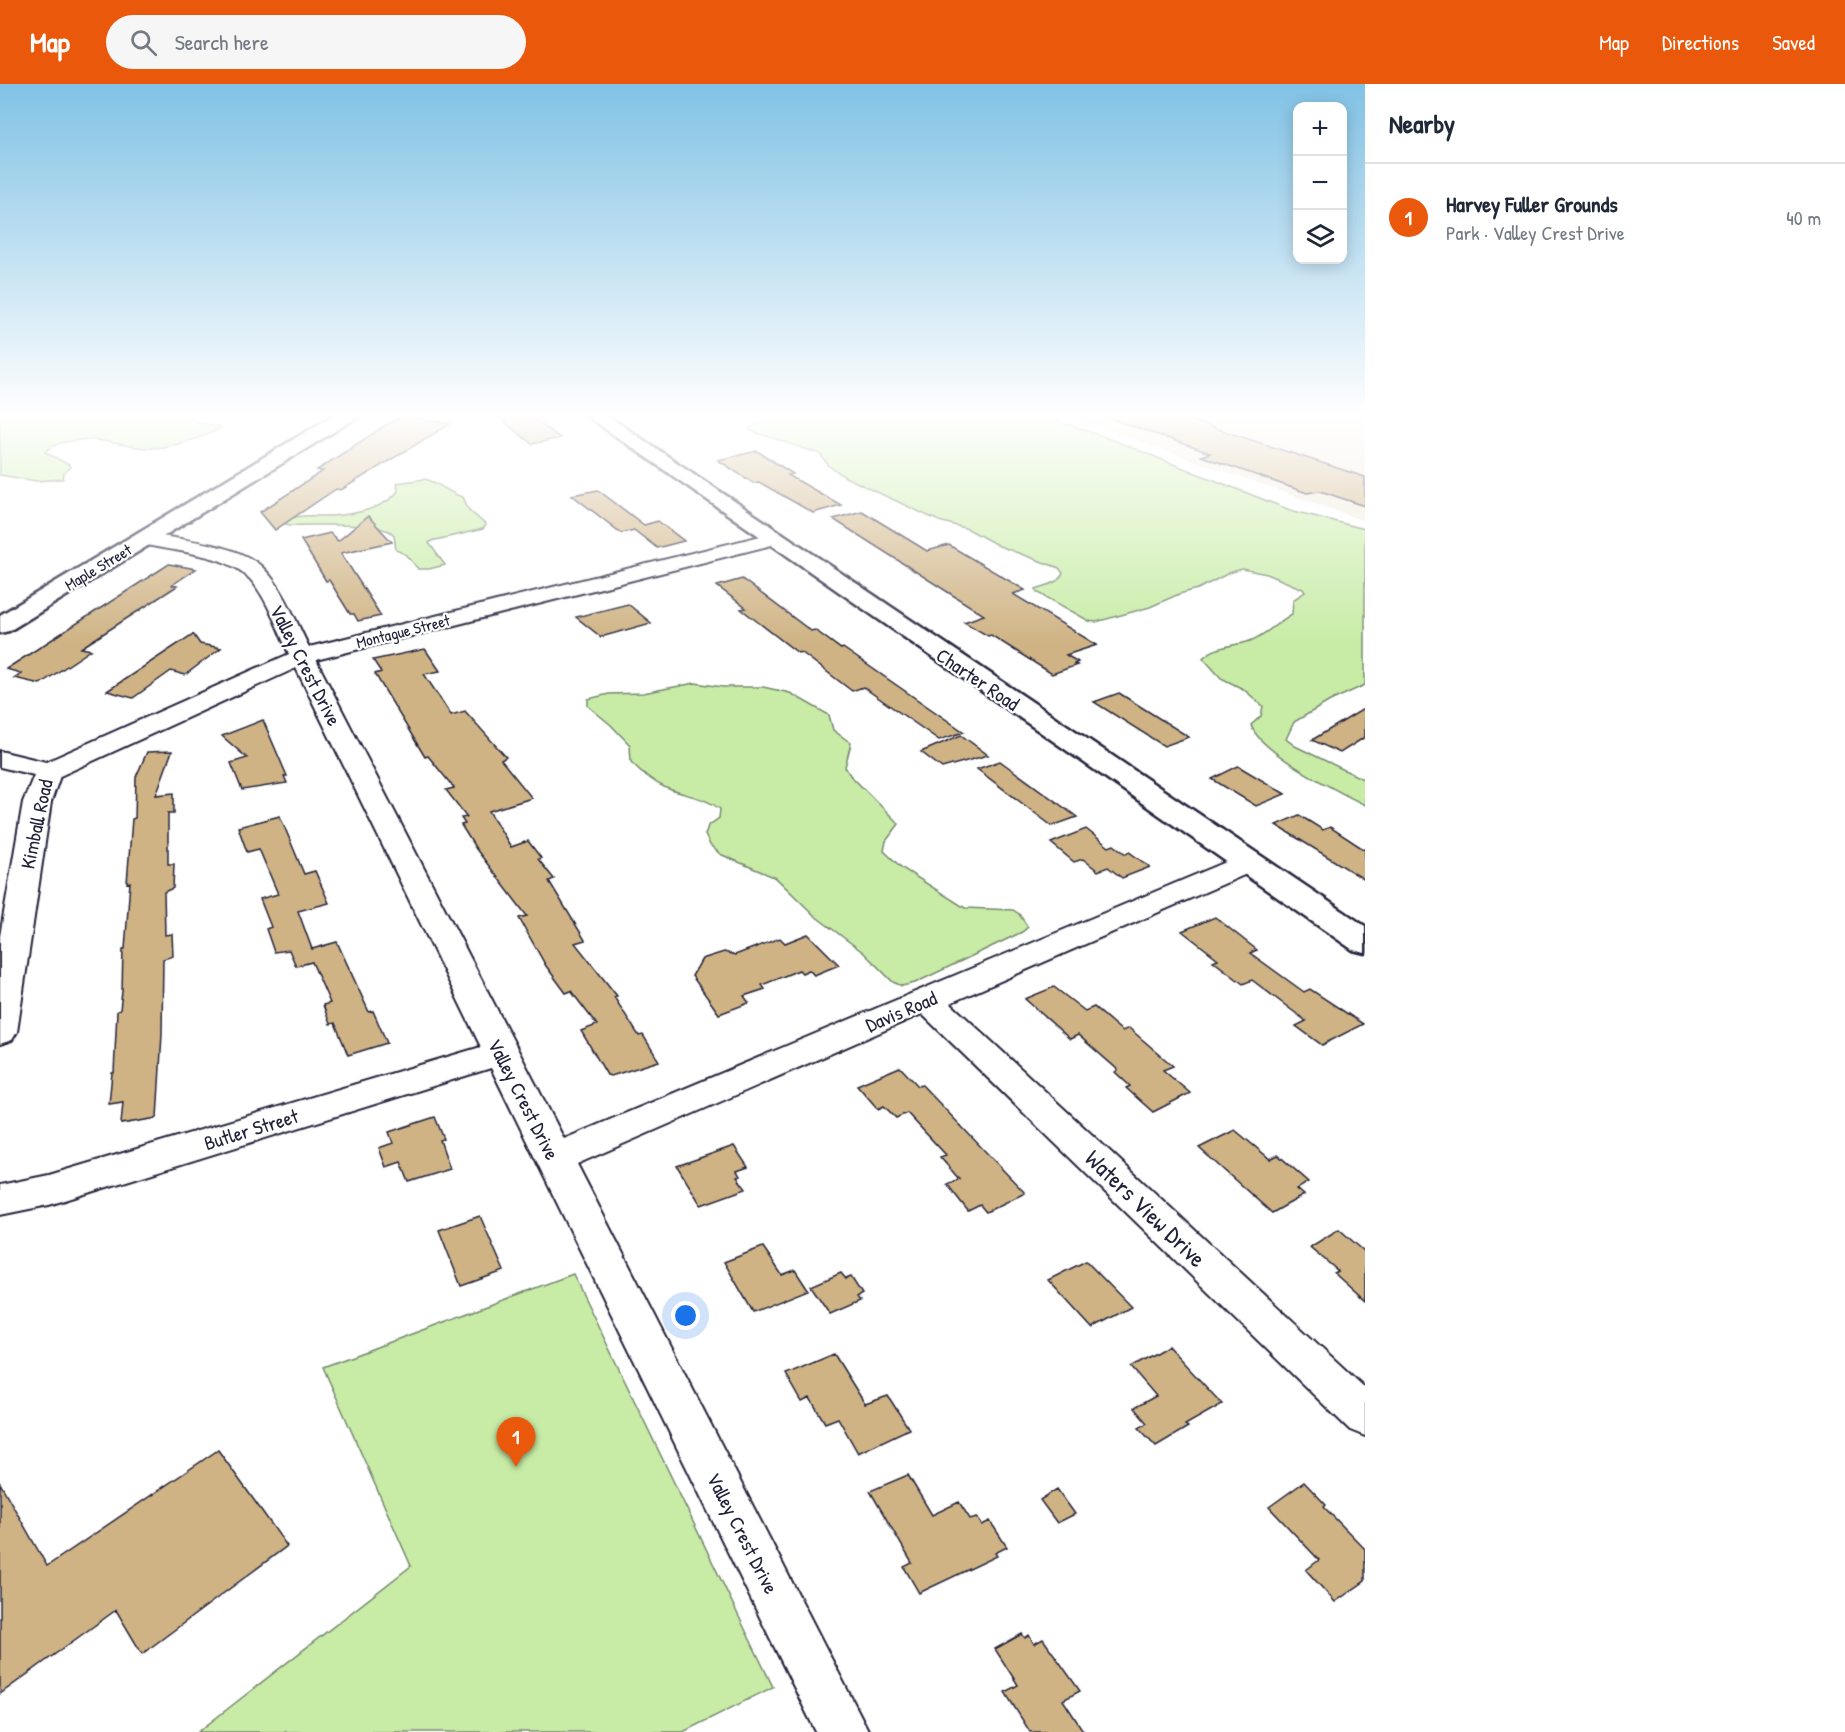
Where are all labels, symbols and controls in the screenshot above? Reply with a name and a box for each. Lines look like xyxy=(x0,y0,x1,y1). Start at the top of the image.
search box xyxy=(106,15,526,69)
text: Map xyxy=(30,23,70,61)
icon: search xyxy=(127,26,160,59)
text: Search here xyxy=(175,27,269,57)
text: Map xyxy=(1599,28,1629,57)
text: Directions xyxy=(1662,28,1739,57)
text: Saved xyxy=(1772,28,1815,57)
map controls xyxy=(1293,102,1347,264)
button: + xyxy=(1293,102,1347,156)
text: Nearby xyxy=(1389,106,1455,141)
button: − xyxy=(1293,156,1347,210)
text: Harvey Fuller Grounds xyxy=(1446,189,1618,219)
text: 1 xyxy=(1405,204,1412,231)
text: 40 m xyxy=(1786,204,1821,231)
button: layers xyxy=(1293,210,1347,264)
text: Park · Valley Crest Drive xyxy=(1446,219,1625,246)
street label: Maple Street xyxy=(61,538,136,596)
street label: Valley Crest Drive xyxy=(264,600,348,730)
street label: Montague Street xyxy=(354,609,453,653)
street label: Charter Road xyxy=(931,641,1025,717)
street label: Kimball Road xyxy=(13,777,59,871)
street label: Davis Road xyxy=(861,984,941,1038)
street label: Valley Crest Drive xyxy=(482,1034,566,1164)
street label: Butler Street xyxy=(201,1102,302,1156)
street label: Waters View Drive xyxy=(1079,1142,1214,1274)
your location xyxy=(671,1301,700,1330)
pin: 1 xyxy=(496,1418,536,1467)
street label: Valley Crest Drive xyxy=(701,1468,785,1598)

